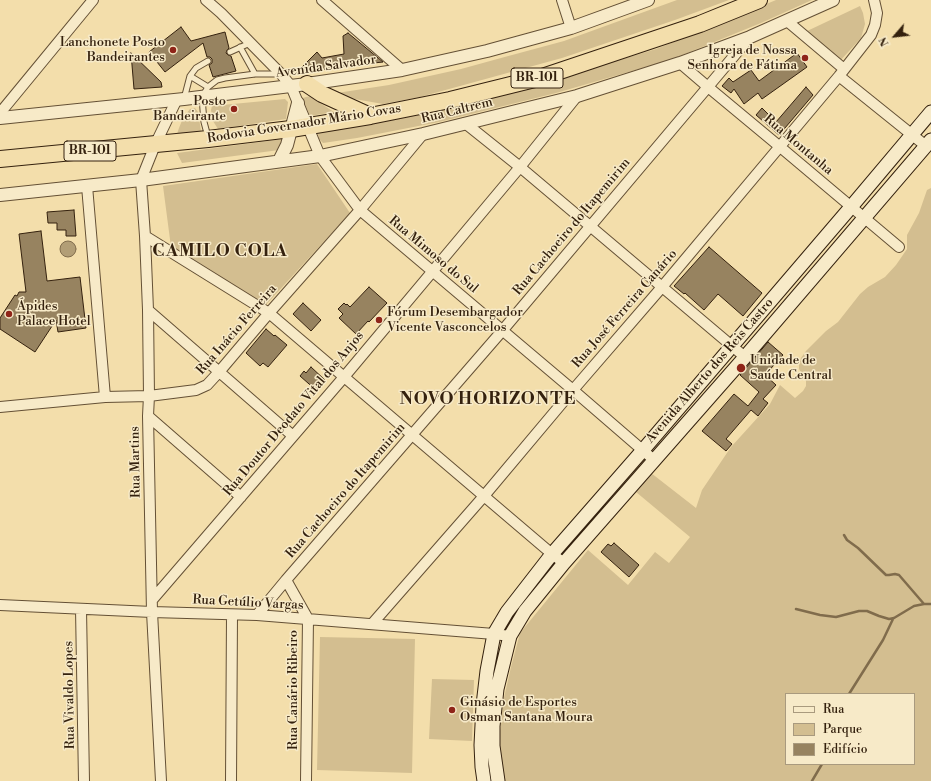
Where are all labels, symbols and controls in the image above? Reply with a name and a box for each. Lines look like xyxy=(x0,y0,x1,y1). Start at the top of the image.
north arrow xyxy=(875,16,915,56)
place label: Lanchonete Posto Bandeirantes xyxy=(60,35,165,66)
text: N xyxy=(876,35,893,49)
place label: Igreja de Nossa Senhora de Fátima xyxy=(688,43,797,74)
marker: Lanchonete Posto Bandeirantes xyxy=(168,45,178,55)
street label: Avenida Salvador xyxy=(275,52,377,82)
marker: Igreja de Nossa Senhora de Fátima xyxy=(800,53,810,63)
road number: BR-101 xyxy=(511,68,563,88)
place label: Posto Bandeirante xyxy=(153,94,226,125)
street label: Rua Caltrem xyxy=(420,95,494,127)
street label: Rodovia Governador Mário Covas xyxy=(206,101,402,147)
marker: Posto Bandeirante xyxy=(229,104,239,114)
street label: Rua Montanha xyxy=(760,111,836,179)
road number: BR-101 xyxy=(64,141,116,161)
street label: Rua Cachoeiro do Itapemirim xyxy=(510,155,634,299)
street label: Rua Mimoso do Sul xyxy=(385,213,481,297)
district label: CAMILO COLA xyxy=(152,242,288,262)
street label: Rua José Ferreira Canário xyxy=(569,247,681,371)
street label: Rua Inácio Ferreira xyxy=(194,282,280,378)
street label: Avenida Alberto dos Reis Castro xyxy=(643,295,777,447)
place label: Ápides Palace Hotel xyxy=(17,299,91,330)
place label: Fórum Desembargador Vicente Vasconcelos xyxy=(387,305,523,336)
marker: Ápides Palace Hotel xyxy=(4,309,14,319)
marker: Fórum Desembargador Vicente Vasconcelos xyxy=(374,315,384,325)
street label: Rua Doutor Deodato Vital dos Anjos xyxy=(220,328,368,500)
place label: Unidade de Saúde Central xyxy=(750,353,832,384)
marker: Unidade de Saúde Central xyxy=(735,362,747,374)
district label: NOVO HORIZONTE xyxy=(400,390,576,410)
street label: Rua Cachoeiro do Itapemirim xyxy=(283,420,409,562)
street label: Rua Martins xyxy=(128,426,144,498)
street label: Rua Getúlio Vargas xyxy=(192,592,304,614)
street label: Rua Canário Ribeiro xyxy=(286,630,302,750)
street label: Rua Vivaldo Lopes xyxy=(61,641,79,749)
legend xyxy=(785,693,915,765)
place label: Ginásio de Esportes Osman Santana Moura xyxy=(460,695,593,726)
text: Rua xyxy=(823,702,844,717)
marker: Ginásio de Esportes Osman Santana Moura xyxy=(447,705,457,715)
text: Parque xyxy=(823,722,862,737)
text: Edifício xyxy=(823,742,867,757)

